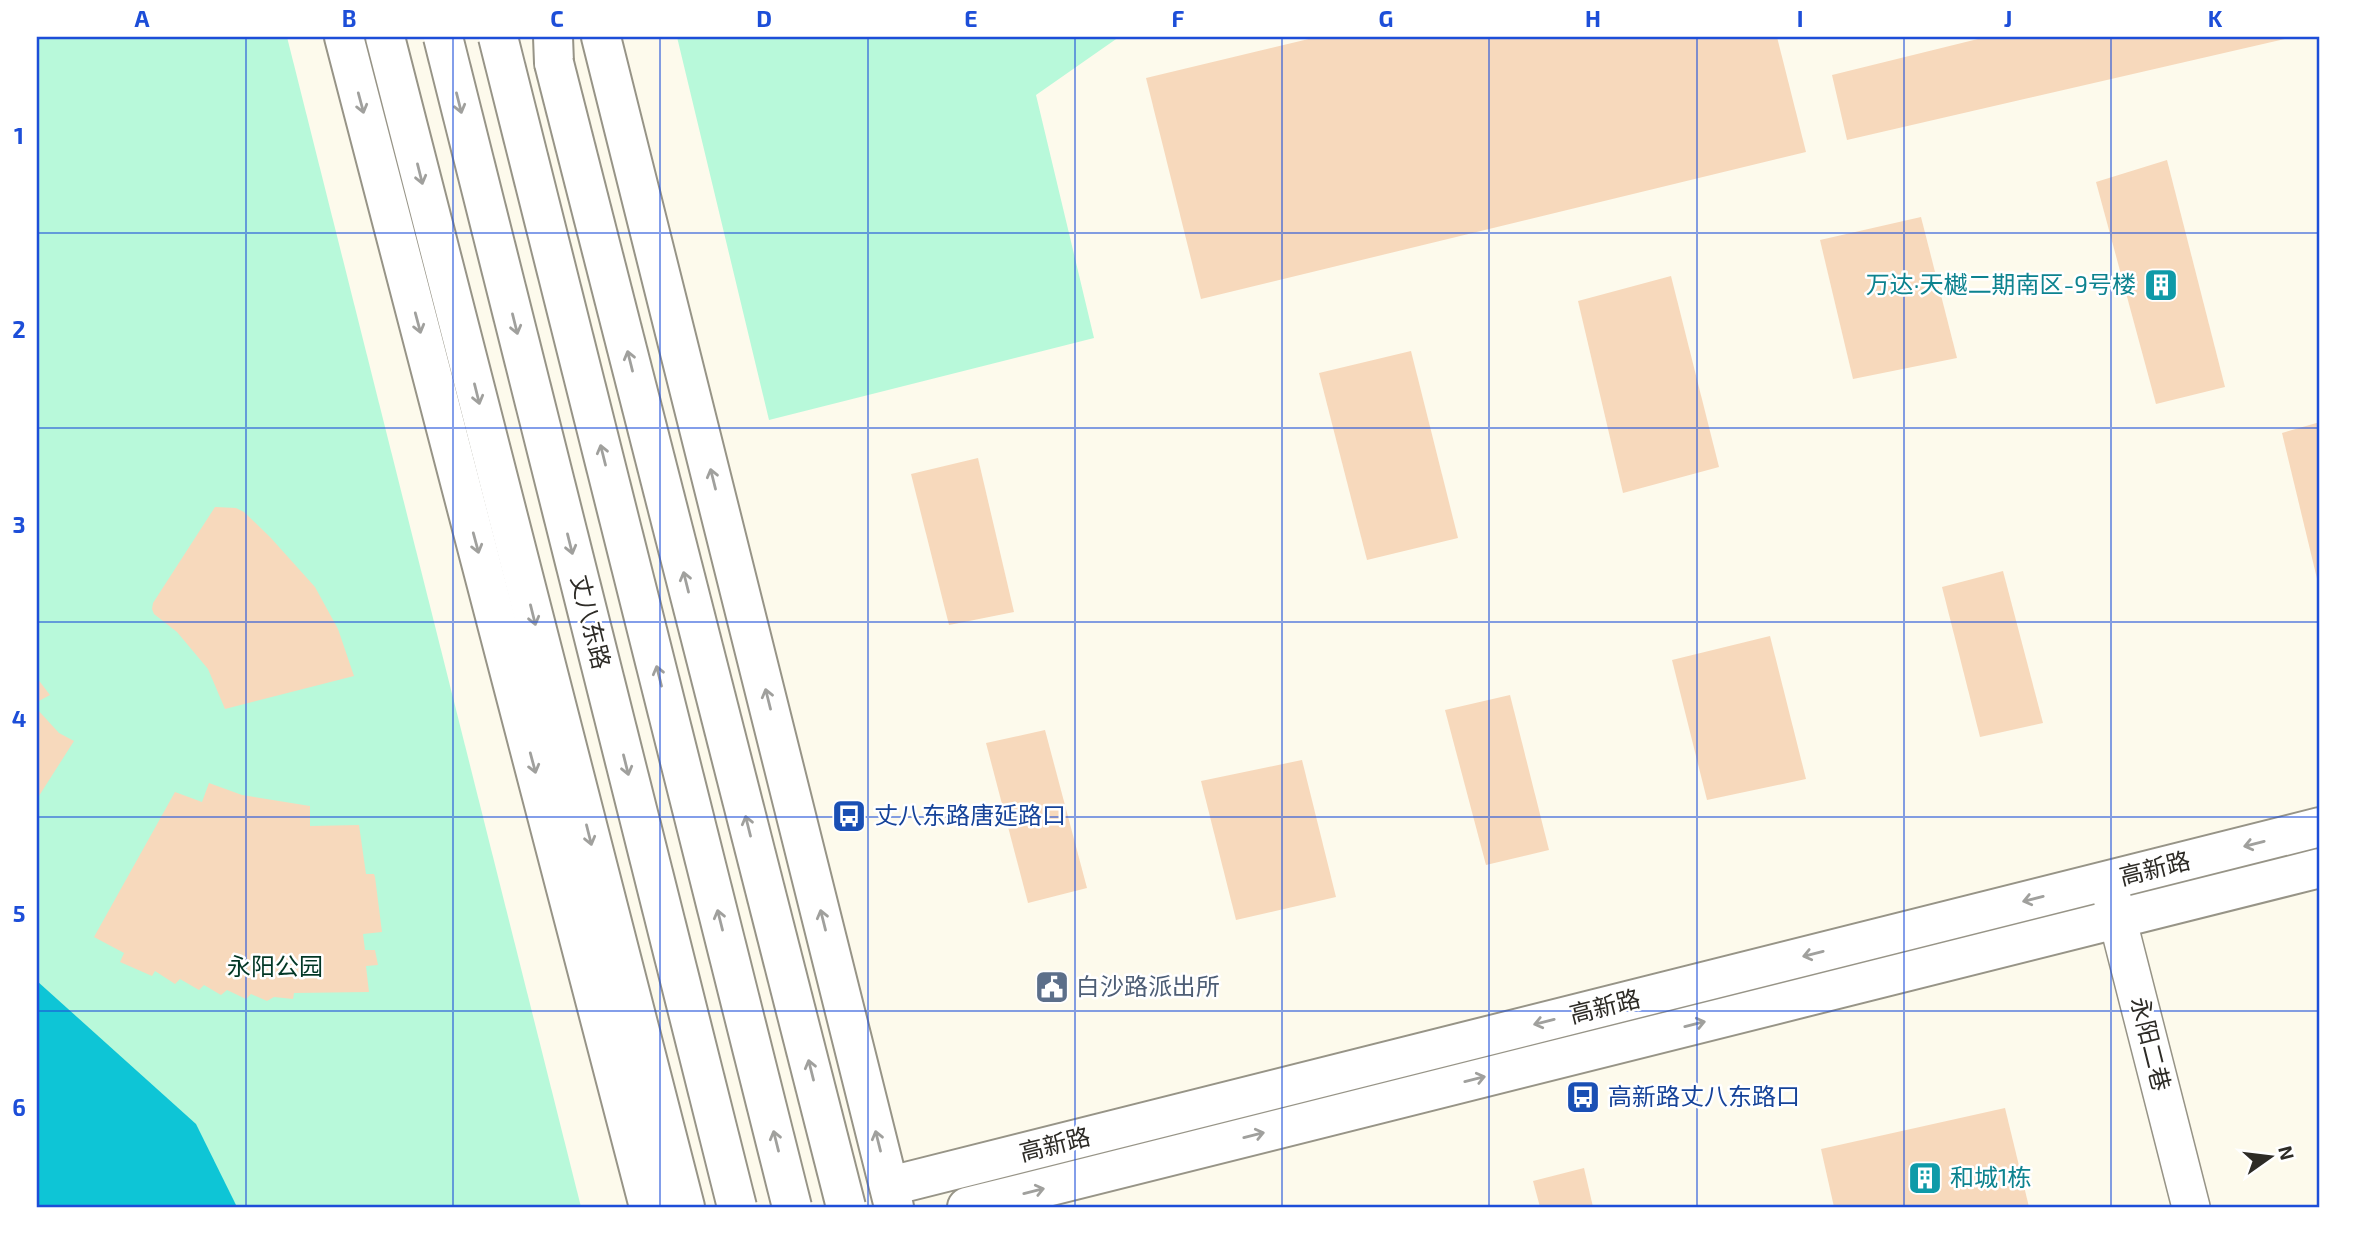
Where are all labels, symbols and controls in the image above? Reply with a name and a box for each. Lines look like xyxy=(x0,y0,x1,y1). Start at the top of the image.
text: A xyxy=(134,4,150,32)
text: B xyxy=(342,4,356,32)
text: C xyxy=(550,4,564,32)
text: D xyxy=(756,4,772,32)
text: E xyxy=(964,4,978,32)
text: F xyxy=(1172,4,1185,32)
text: G xyxy=(1379,4,1393,32)
text: H xyxy=(1585,4,1601,32)
text: I xyxy=(1797,4,1803,32)
text: J xyxy=(2004,4,2012,32)
text: K xyxy=(2208,4,2223,32)
one-way arrow xyxy=(355,91,368,114)
one-way arrow xyxy=(453,91,466,114)
text: 1 xyxy=(14,121,24,149)
one-way arrow xyxy=(414,162,427,185)
building icon: 万达·天樾二期南区-9号楼 xyxy=(2142,266,2180,304)
place label: 万达·天樾二期南区-9号楼 xyxy=(1866,269,2136,298)
one-way arrow xyxy=(412,311,425,334)
one-way arrow xyxy=(509,312,522,334)
text: 2 xyxy=(12,315,26,343)
one-way arrow xyxy=(623,350,636,373)
one-way arrow xyxy=(471,383,484,405)
one-way arrow xyxy=(596,444,609,467)
one-way arrow xyxy=(706,468,719,491)
text: 3 xyxy=(12,510,26,538)
one-way arrow xyxy=(470,531,483,554)
one-way arrow xyxy=(564,532,577,555)
one-way arrow xyxy=(679,571,692,593)
street label: 丈八东路 xyxy=(566,572,617,672)
one-way arrow xyxy=(527,603,540,626)
one-way arrow xyxy=(652,665,665,688)
one-way arrow xyxy=(761,689,774,711)
text: 4 xyxy=(12,704,26,732)
one-way arrow xyxy=(527,751,540,774)
one-way arrow xyxy=(620,753,633,776)
bus stop icon: 丈八东路唐延路口 xyxy=(830,797,868,835)
place label: 丈八东路唐延路口 xyxy=(874,800,1066,829)
one-way arrow xyxy=(741,815,754,838)
one-way arrow xyxy=(584,824,597,846)
one-way arrow xyxy=(2243,838,2266,851)
street label: 高新路 xyxy=(2116,845,2193,890)
one-way arrow xyxy=(2022,893,2045,906)
text: 5 xyxy=(13,899,25,927)
one-way arrow xyxy=(816,909,829,932)
one-way arrow xyxy=(713,910,726,932)
one-way arrow xyxy=(1802,948,1825,961)
park label: 永阳公园 xyxy=(227,951,323,980)
public building icon: 白沙路派出所 xyxy=(1033,968,1071,1006)
place label: 白沙路派出所 xyxy=(1076,971,1220,1000)
street label: 高新路 xyxy=(1566,983,1643,1028)
street label: 永阳二巷 xyxy=(2126,994,2177,1094)
one-way arrow xyxy=(1534,1016,1556,1029)
one-way arrow xyxy=(1684,1017,1706,1030)
one-way arrow xyxy=(804,1059,817,1082)
one-way arrow xyxy=(1463,1072,1486,1085)
bus stop icon: 高新路丈八东路口 xyxy=(1564,1078,1602,1116)
place label: 高新路丈八东路口 xyxy=(1608,1081,1800,1110)
text: 6 xyxy=(12,1093,26,1121)
street label: 高新路 xyxy=(1016,1121,1093,1166)
north arrow xyxy=(2234,1122,2304,1192)
one-way arrow xyxy=(1242,1128,1265,1141)
one-way arrow xyxy=(769,1130,782,1153)
one-way arrow xyxy=(871,1130,884,1153)
text: N xyxy=(2274,1143,2300,1162)
building icon: 和城1栋 xyxy=(1906,1159,1944,1197)
place label: 和城1栋 xyxy=(1950,1162,2032,1191)
one-way arrow xyxy=(1022,1184,1045,1197)

